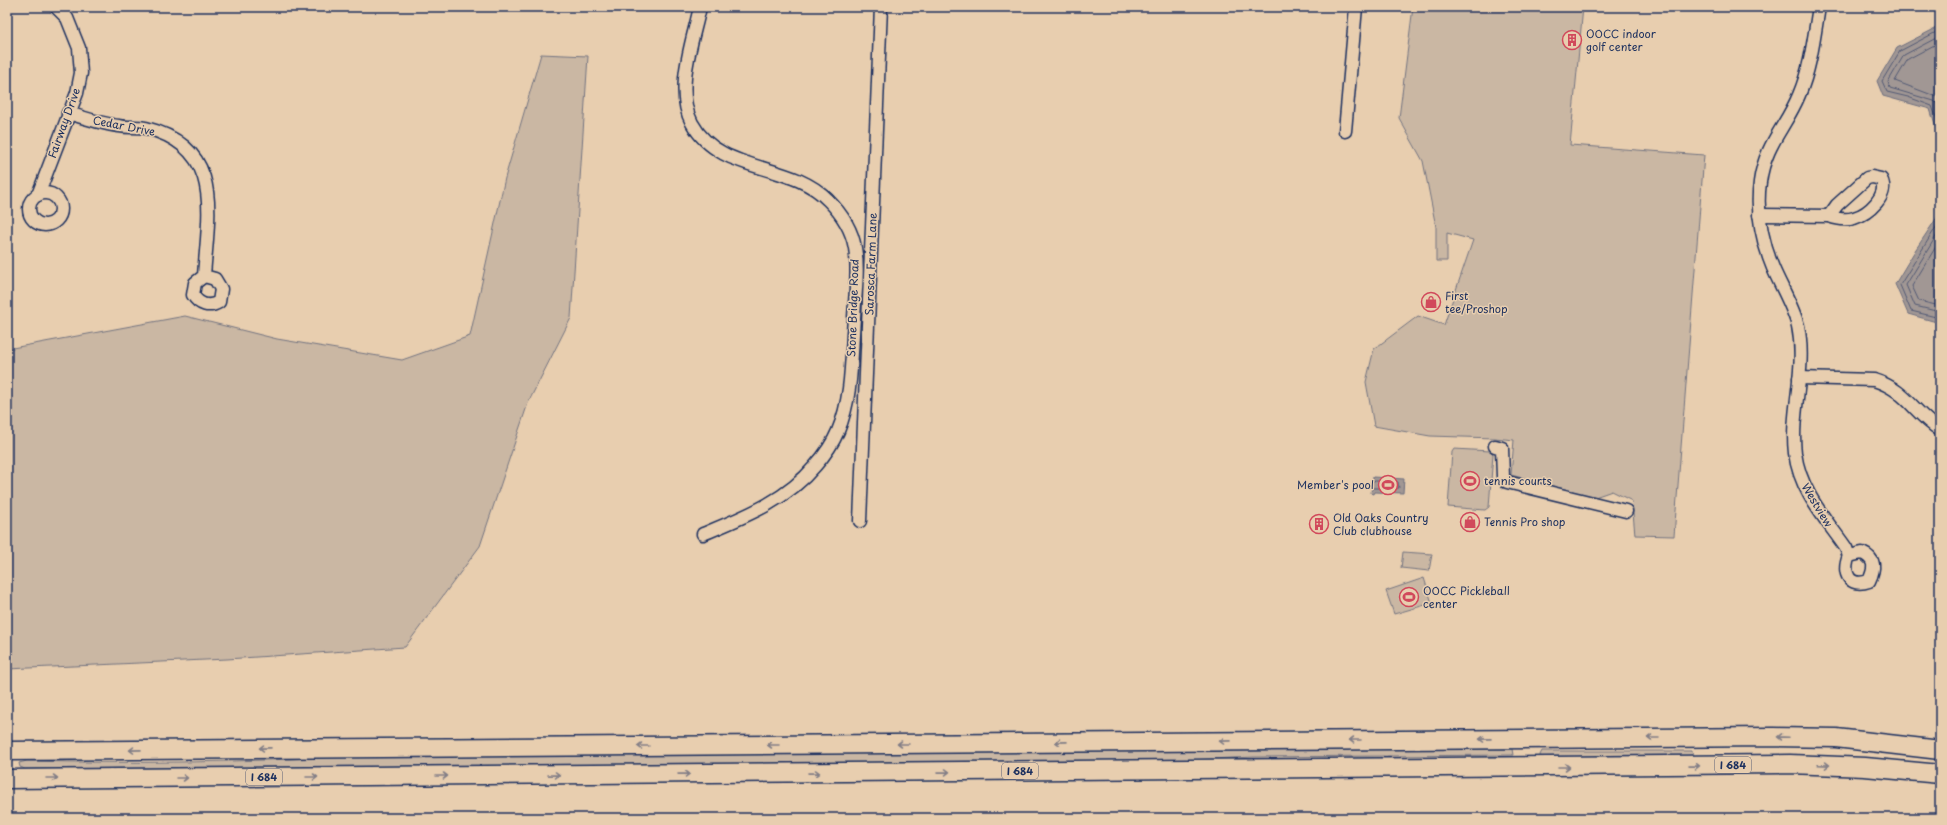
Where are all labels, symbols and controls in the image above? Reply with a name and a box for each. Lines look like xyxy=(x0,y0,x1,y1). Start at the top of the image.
place label: OOCC indoor golf center xyxy=(1586,25,1657,55)
building icon: OOCC indoor golf center xyxy=(1561,29,1583,51)
street label: Fairway Drive xyxy=(43,85,84,160)
street label: Cedar Drive xyxy=(91,111,157,140)
street label: Sarosca Farm Lane xyxy=(860,212,881,316)
street label: Stone Bridge Road xyxy=(842,259,863,357)
place label: First tee/Proshop xyxy=(1445,287,1508,317)
shop icon: First tee/Proshop xyxy=(1420,291,1442,313)
sports icon: tennis courts xyxy=(1459,470,1481,492)
place label: tennis courts xyxy=(1484,472,1552,489)
sports icon: Member's pool xyxy=(1377,474,1399,496)
place label: Member's pool xyxy=(1297,476,1374,493)
street label: Westview xyxy=(1798,479,1838,530)
place label: Old Oaks Country Club clubhouse xyxy=(1333,509,1429,539)
shop icon: Tennis Pro shop xyxy=(1459,511,1481,533)
building icon: Old Oaks Country Club clubhouse xyxy=(1308,513,1330,535)
place label: Tennis Pro shop xyxy=(1484,513,1566,530)
place label: OOCC Pickleball center xyxy=(1423,582,1510,612)
sports icon: OOCC Pickleball center xyxy=(1398,586,1420,608)
one-way arrow xyxy=(1647,734,1660,742)
one-way arrow xyxy=(1777,734,1790,741)
one-way arrow xyxy=(1479,735,1492,743)
one-way arrow xyxy=(1349,736,1362,744)
one-way arrow xyxy=(1219,737,1232,745)
one-way arrow xyxy=(1055,738,1068,746)
one-way arrow xyxy=(897,740,910,748)
one-way arrow xyxy=(767,741,780,749)
one-way arrow xyxy=(637,742,650,750)
one-way arrow xyxy=(259,744,272,752)
one-way arrow xyxy=(129,746,142,754)
road number: I 684 xyxy=(1715,757,1751,773)
one-way arrow xyxy=(1817,761,1830,769)
one-way arrow xyxy=(1687,762,1700,770)
road number: I 684 xyxy=(1002,763,1038,779)
one-way arrow xyxy=(1557,763,1570,771)
one-way arrow xyxy=(937,768,950,776)
road number: I 684 xyxy=(246,769,282,785)
one-way arrow xyxy=(807,769,820,777)
one-way arrow xyxy=(677,770,690,778)
one-way arrow xyxy=(547,771,560,779)
one-way arrow xyxy=(435,772,448,780)
one-way arrow xyxy=(305,773,318,781)
one-way arrow xyxy=(45,774,58,782)
one-way arrow xyxy=(175,774,188,781)

